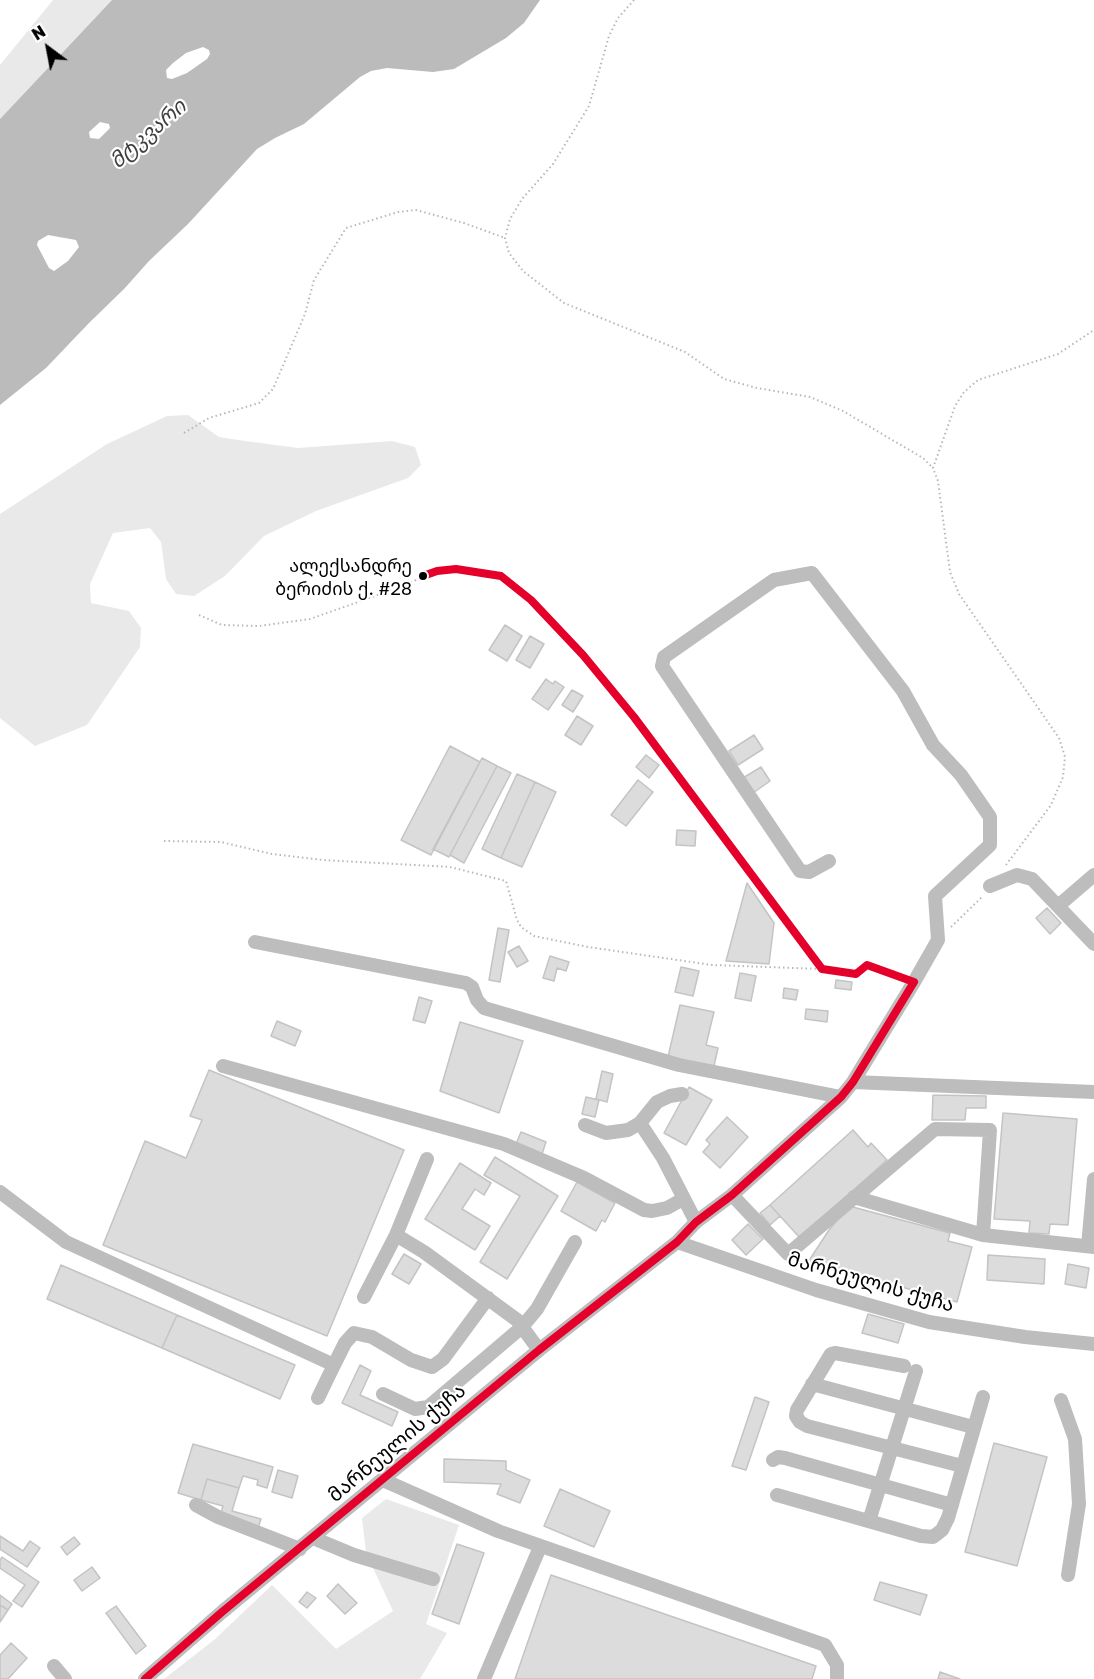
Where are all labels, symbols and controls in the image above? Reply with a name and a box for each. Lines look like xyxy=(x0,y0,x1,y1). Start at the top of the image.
north arrow xyxy=(18,18,78,78)
text: N xyxy=(28,21,49,44)
water label: მტკვარი xyxy=(105,94,191,174)
place label: ალექსანდრე ბერიძის ქ. #28 xyxy=(275,555,412,598)
marker: ალექსანდრე ბერიძის ქ. #28 xyxy=(417,570,429,582)
street label: მარნეულის ქუჩა xyxy=(785,1247,957,1317)
street label: მარნეულის ქუჩა xyxy=(323,1379,471,1507)

